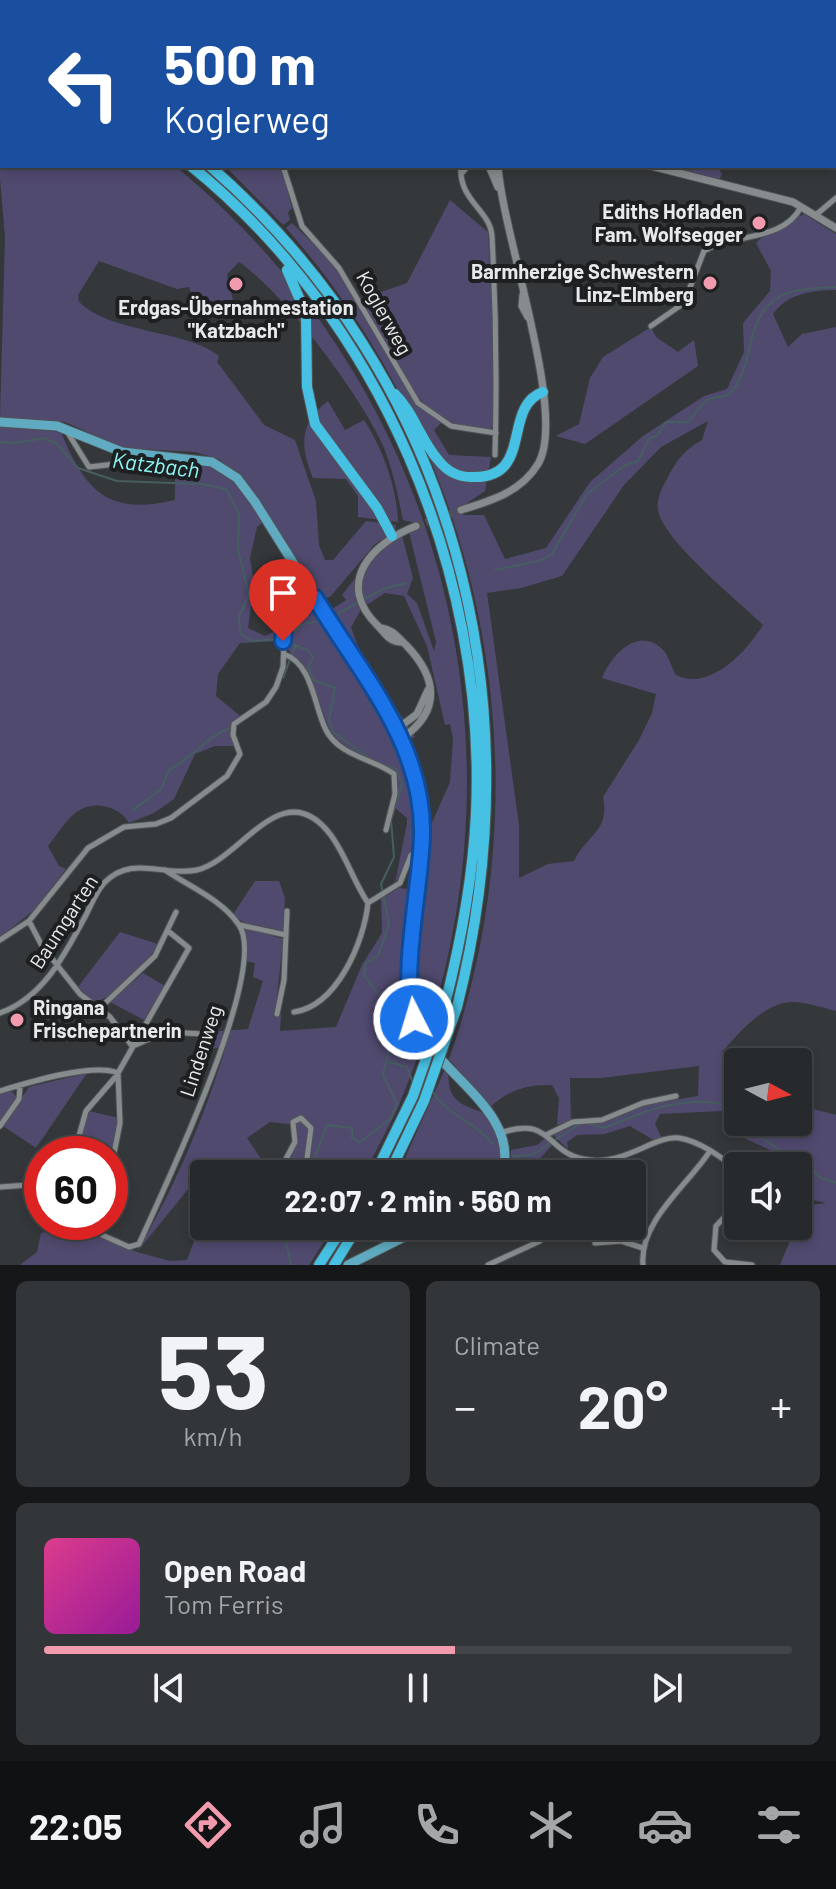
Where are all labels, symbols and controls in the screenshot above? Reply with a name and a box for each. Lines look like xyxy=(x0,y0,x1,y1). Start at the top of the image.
text: 500 m xyxy=(164,29,316,96)
icon: left xyxy=(32,32,136,136)
text: Koglerweg xyxy=(164,97,330,140)
place label: Ediths Hofladen Fam. Wolfsegger xyxy=(595,199,743,246)
marker: Ediths Hofladen Fam. Wolfsegger xyxy=(750,214,768,232)
place label: Barmherzige Schwestern Linz-Elmberg xyxy=(471,259,694,306)
street label: Koglerweg xyxy=(352,266,418,359)
marker: Barmherzige Schwestern Linz-Elmberg xyxy=(701,274,719,292)
marker: Erdgas-Übernahmestation "Katzbach" xyxy=(227,275,245,293)
place label: Erdgas-Übernahmestation "Katzbach" xyxy=(118,295,354,342)
water label: Katzbach xyxy=(111,446,201,482)
pin xyxy=(249,559,317,641)
icon: arrive xyxy=(261,571,305,615)
street label: Baumgarten xyxy=(24,870,102,973)
position arrow xyxy=(372,977,456,1061)
place label: Ringana Frischepartnerin xyxy=(33,995,182,1042)
street label: Lindenweg xyxy=(174,1002,226,1099)
marker: Ringana Frischepartnerin xyxy=(8,1011,26,1029)
north arrow xyxy=(724,1048,812,1136)
map controls xyxy=(724,1048,812,1240)
speed limit sign: 60 xyxy=(24,1136,128,1240)
button: sound xyxy=(724,1152,812,1240)
text: 22:07 · 2 min · 560 m xyxy=(285,1182,551,1218)
text: 53 xyxy=(157,1305,269,1430)
text: Climate xyxy=(454,1329,540,1360)
text: 20° xyxy=(578,1369,668,1441)
text: − xyxy=(454,1379,476,1432)
text: + xyxy=(770,1379,792,1432)
text: km/h xyxy=(184,1420,242,1451)
text: Open Road xyxy=(164,1552,306,1588)
text: Tom Ferris xyxy=(164,1588,284,1619)
icon: previous xyxy=(147,1666,191,1710)
icon: pause xyxy=(396,1666,440,1710)
icon: next xyxy=(645,1666,689,1710)
icon: directions xyxy=(180,1797,236,1853)
icon: music xyxy=(295,1797,351,1853)
icon: phone xyxy=(409,1797,465,1853)
icon: climate xyxy=(523,1797,579,1853)
icon: car xyxy=(637,1797,693,1853)
icon: filters xyxy=(751,1797,807,1853)
text: 22:05 xyxy=(29,1804,122,1847)

